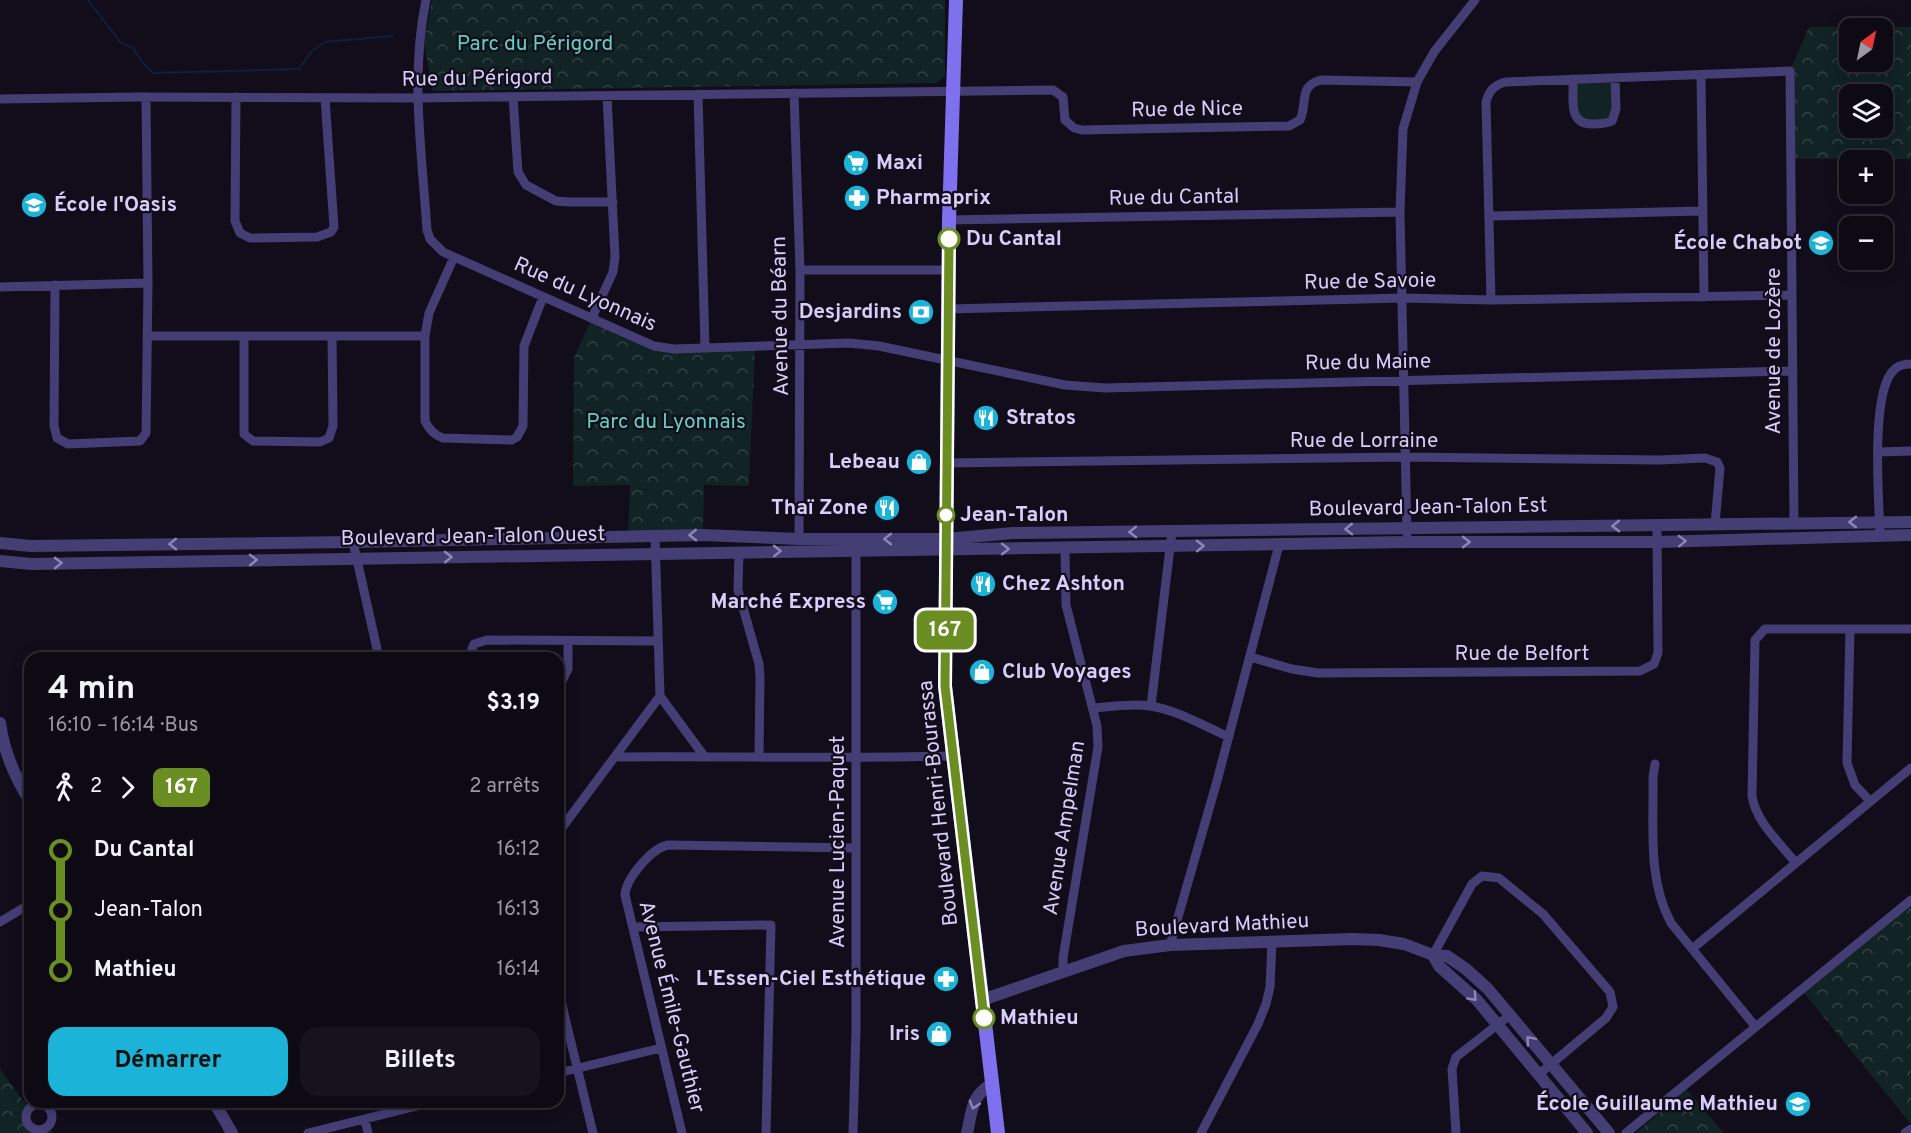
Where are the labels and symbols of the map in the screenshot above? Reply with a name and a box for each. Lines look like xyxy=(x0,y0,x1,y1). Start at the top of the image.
north arrow xyxy=(1839,18,1893,72)
park label: Parc du Périgord xyxy=(457,31,613,58)
street label: Rue du Périgord xyxy=(401,64,553,94)
street label: Rue de Nice xyxy=(1131,96,1243,124)
supermarket icon: Maxi xyxy=(841,148,871,178)
place label: Maxi xyxy=(876,150,923,177)
pharmacy icon: Pharmaprix xyxy=(842,183,872,213)
street label: Rue du Cantal xyxy=(1108,183,1240,213)
place label: Pharmaprix xyxy=(876,185,991,212)
school or university icon: École l'Oasis xyxy=(19,190,49,220)
place label: École l'Oasis xyxy=(54,191,177,219)
place label: Du Cantal xyxy=(966,226,1062,253)
marker: Du Cantal xyxy=(938,228,960,250)
school or university icon: École Chabot xyxy=(1806,228,1836,258)
place label: École Chabot xyxy=(1674,229,1802,257)
street label: Avenue du Béarn xyxy=(766,236,796,396)
street label: Rue du Lyonnais xyxy=(509,251,661,339)
street label: Rue de Savoie xyxy=(1304,267,1436,297)
street label: Avenue de Lozère xyxy=(1761,267,1788,435)
bank icon: Desjardins xyxy=(906,297,936,327)
place label: Desjardins xyxy=(799,299,902,326)
street label: Rue du Maine xyxy=(1305,348,1431,378)
restaurant icon: Stratos xyxy=(971,403,1001,433)
place label: Stratos xyxy=(1006,405,1076,432)
park label: Parc du Lyonnais xyxy=(586,409,746,436)
street label: Rue de Lorraine xyxy=(1290,428,1438,455)
shop icon: Lebeau xyxy=(904,447,934,477)
place label: Lebeau xyxy=(828,449,900,476)
street label: Boulevard Jean-Talon Est xyxy=(1308,492,1548,524)
restaurant icon: Thaï Zone xyxy=(872,493,902,523)
place label: Thaï Zone xyxy=(771,495,868,522)
place label: Jean-Talon xyxy=(960,502,1068,529)
marker: Jean-Talon xyxy=(937,506,955,524)
one-way arrow xyxy=(1848,516,1857,528)
one-way arrow xyxy=(1611,519,1620,532)
street label: Boulevard Jean-Talon Ouest xyxy=(341,521,605,553)
one-way arrow xyxy=(1344,523,1353,535)
one-way arrow xyxy=(1128,526,1137,538)
one-way arrow xyxy=(688,529,697,541)
one-way arrow xyxy=(883,532,892,545)
one-way arrow xyxy=(1678,535,1687,548)
one-way arrow xyxy=(1462,536,1471,548)
one-way arrow xyxy=(168,538,177,551)
one-way arrow xyxy=(1195,539,1204,552)
one-way arrow xyxy=(1000,543,1009,555)
one-way arrow xyxy=(772,545,781,558)
one-way arrow xyxy=(444,551,453,563)
one-way arrow xyxy=(249,554,258,566)
one-way arrow xyxy=(54,557,63,569)
restaurant icon: Chez Ashton xyxy=(968,569,998,599)
place label: Chez Ashton xyxy=(1002,571,1125,598)
supermarket icon: Marché Express xyxy=(870,587,900,617)
place label: Marché Express xyxy=(711,589,866,616)
line badge: 167 xyxy=(910,610,980,650)
street label: Rue de Belfort xyxy=(1455,641,1589,668)
shop icon: Club Voyages xyxy=(967,657,997,687)
place label: Club Voyages xyxy=(1002,659,1132,686)
street label: Boulevard Henri-Bourassa xyxy=(913,679,965,927)
street label: Avenue Lucien-Paquet xyxy=(825,736,852,948)
street label: Avenue Ampelman xyxy=(1038,739,1092,917)
street label: Avenue Émile-Gauthier xyxy=(632,898,711,1116)
street label: Boulevard Mathieu xyxy=(1134,908,1310,944)
pharmacy icon: L'Essen-Ciel Esthétique xyxy=(931,964,961,994)
place label: L'Essen-Ciel Esthétique xyxy=(696,966,926,993)
one-way arrow xyxy=(1466,991,1477,1001)
place label: Mathieu xyxy=(1000,1005,1079,1032)
marker: Mathieu xyxy=(973,1007,995,1029)
shop icon: Iris xyxy=(924,1019,954,1049)
place label: Iris xyxy=(889,1021,920,1048)
one-way arrow xyxy=(1527,1036,1538,1047)
school or university icon: École Guillaume Mathieu xyxy=(1783,1089,1813,1119)
place label: École Guillaume Mathieu xyxy=(1536,1090,1778,1118)
one-way arrow xyxy=(969,1099,982,1110)

